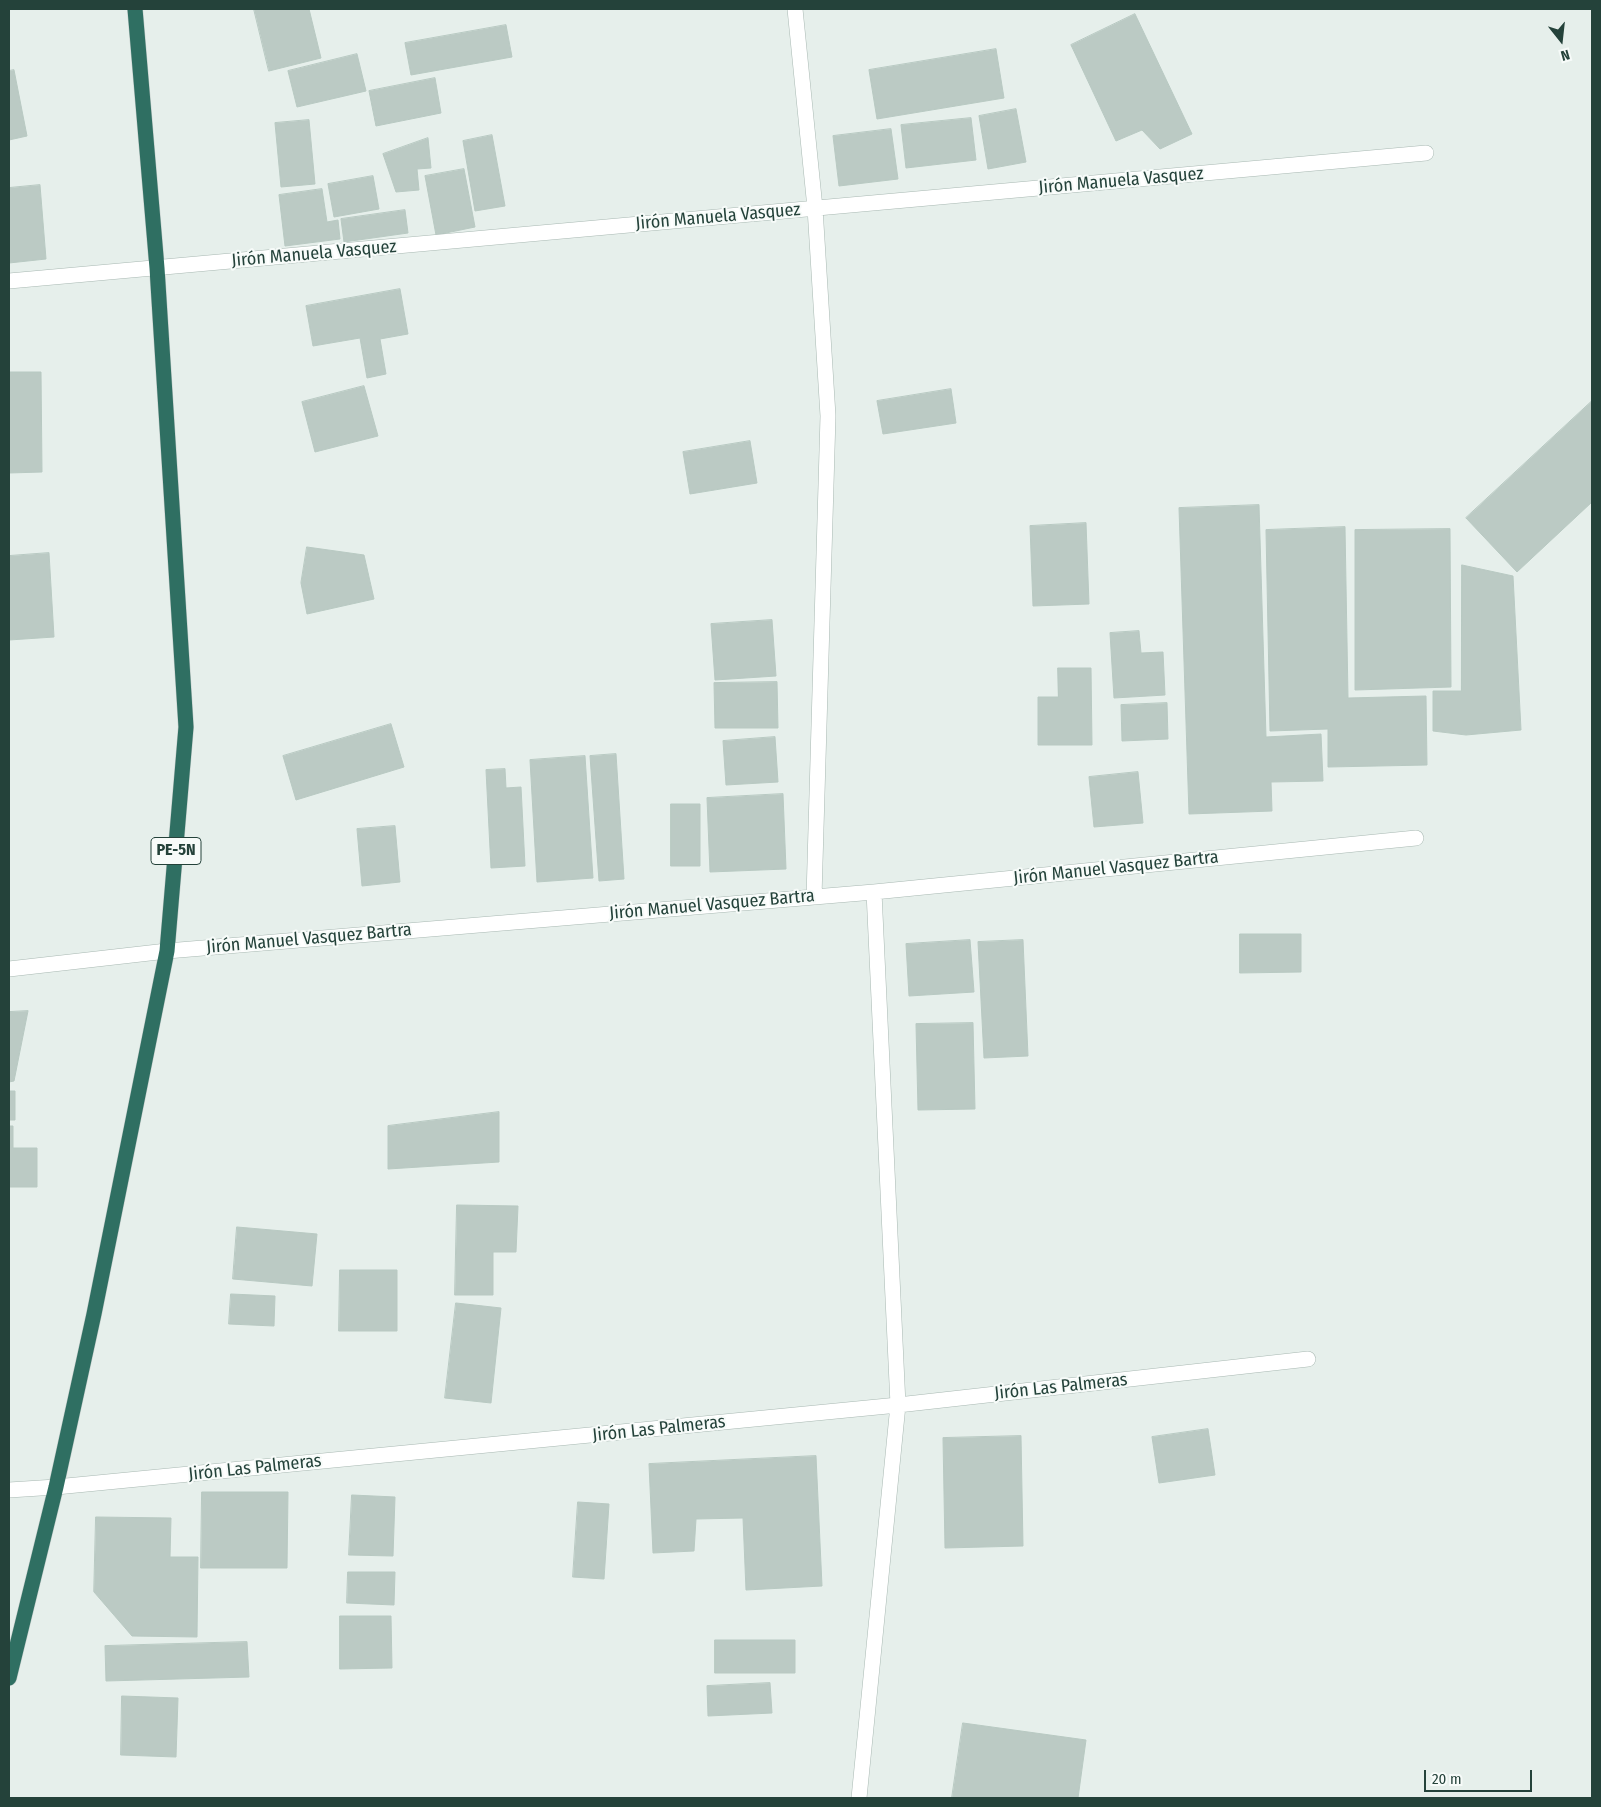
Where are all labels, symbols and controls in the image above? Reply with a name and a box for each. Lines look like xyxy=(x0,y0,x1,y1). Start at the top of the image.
north arrow xyxy=(1536,15,1586,65)
text: N xyxy=(1559,46,1572,64)
street label: Jirón Manuela Vasquez xyxy=(1038,163,1204,199)
street label: Jirón Manuela Vasquez xyxy=(635,199,801,235)
street label: Jirón Manuela Vasquez xyxy=(231,236,397,272)
road number: PE-5N xyxy=(151,838,201,864)
street label: Jirón Manuel Vasquez Bartra xyxy=(1012,846,1220,890)
street label: Jirón Manuel Vasquez Bartra xyxy=(608,885,816,925)
street label: Jirón Manuel Vasquez Bartra xyxy=(205,919,413,959)
street label: Jirón Las Palmeras xyxy=(993,1369,1129,1405)
street label: Jirón Las Palmeras xyxy=(591,1411,727,1447)
street label: Jirón Las Palmeras xyxy=(187,1450,323,1486)
scale bar xyxy=(1426,1760,1534,1792)
text: 20 m xyxy=(1432,1770,1462,1788)

